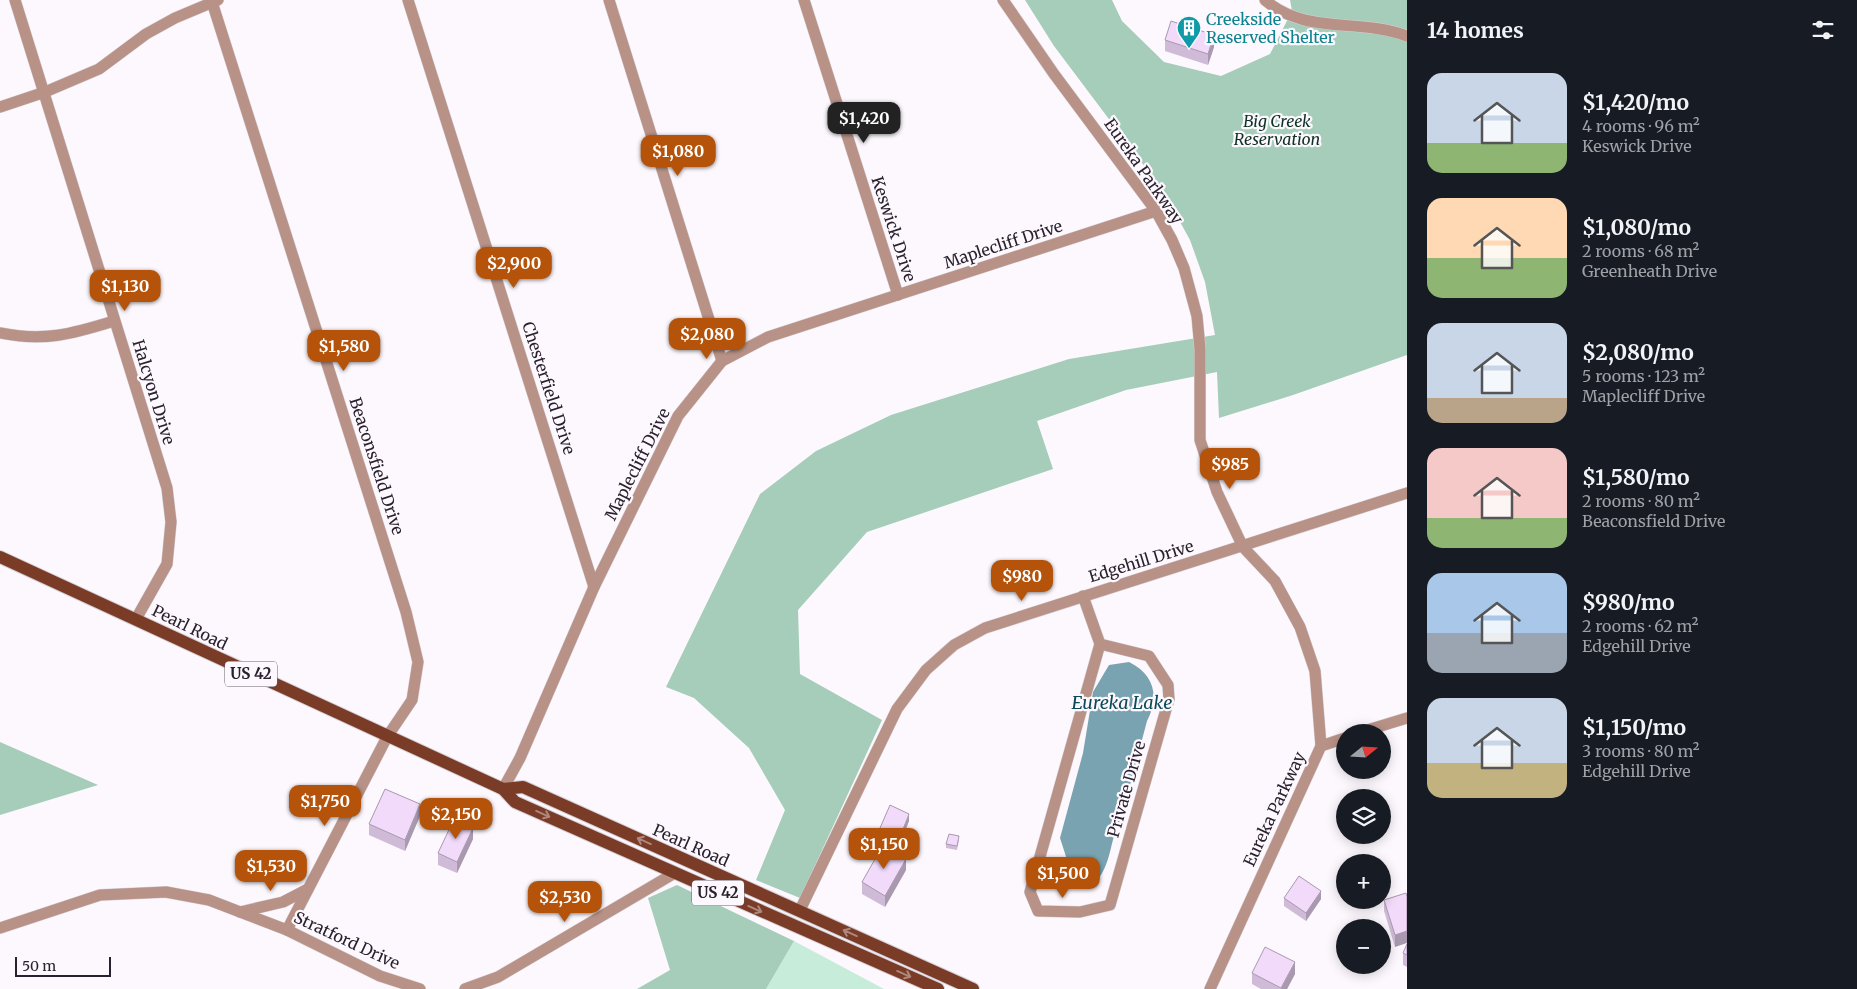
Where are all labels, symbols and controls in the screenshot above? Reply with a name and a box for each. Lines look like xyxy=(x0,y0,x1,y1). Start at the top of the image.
place label: Creekside Reserved Shelter xyxy=(1206,9,1335,47)
building icon: Creekside Reserved Shelter xyxy=(1176,15,1202,49)
icon: filters xyxy=(1809,16,1837,44)
text: 14 homes xyxy=(1427,17,1524,44)
text: $1,420/mo xyxy=(1582,89,1689,116)
icon: home xyxy=(1467,93,1527,153)
pin: $1,420 xyxy=(823,102,905,144)
text: $1,420 xyxy=(838,108,890,128)
park label: Big Creek Reservation xyxy=(1234,111,1320,149)
street label: Eureka Parkway xyxy=(1100,114,1188,228)
text: 4 rooms · 96 m² xyxy=(1582,116,1700,136)
pin: $1,080 xyxy=(637,134,719,177)
text: Keswick Drive xyxy=(1582,136,1692,156)
text: $1,080 xyxy=(652,141,704,161)
street label: Keswick Drive xyxy=(868,174,920,284)
text: $1,080/mo xyxy=(1582,214,1691,241)
street label: Maplecliff Drive xyxy=(941,215,1065,273)
icon: home xyxy=(1467,218,1527,278)
text: 2 rooms · 68 m² xyxy=(1582,241,1699,261)
pin: $2,900 xyxy=(473,246,555,289)
text: $2,900 xyxy=(487,253,541,273)
text: Greenheath Drive xyxy=(1582,261,1717,281)
pin: $1,130 xyxy=(84,270,166,312)
text: $1,130 xyxy=(101,276,149,296)
pin: $2,080 xyxy=(666,318,748,360)
street label: Chesterfield Drive xyxy=(518,319,580,457)
text: $2,080 xyxy=(680,324,734,344)
pin: $1,580 xyxy=(303,330,385,372)
text: $1,580 xyxy=(318,336,370,356)
street label: Halcyon Drive xyxy=(129,337,179,447)
text: $2,080/mo xyxy=(1582,339,1694,366)
icon: home xyxy=(1467,343,1527,403)
text: 5 rooms · 123 m² xyxy=(1582,366,1705,386)
text: Maplecliff Drive xyxy=(1582,386,1705,406)
street label: Beaconsfield Drive xyxy=(345,395,409,537)
street label: Maplecliff Drive xyxy=(600,405,674,523)
pin: $985 xyxy=(1200,448,1260,490)
text: $985 xyxy=(1211,454,1249,474)
text: $1,580/mo xyxy=(1582,464,1690,491)
icon: home xyxy=(1467,468,1527,528)
text: 2 rooms · 80 m² xyxy=(1582,491,1700,511)
text: Beaconsfield Drive xyxy=(1582,511,1725,531)
street label: Edgehill Drive xyxy=(1086,536,1196,586)
pin: $980 xyxy=(992,560,1052,602)
text: $980 xyxy=(1002,566,1042,586)
text: $980/mo xyxy=(1582,589,1675,616)
icon: home xyxy=(1467,593,1527,653)
street label: Pearl Road xyxy=(149,600,231,654)
text: 2 rooms · 62 m² xyxy=(1582,616,1699,636)
text: Edgehill Drive xyxy=(1582,636,1691,656)
road number: US 42 xyxy=(225,662,277,686)
water label: Eureka Lake xyxy=(1071,691,1173,714)
text: $1,150/mo xyxy=(1582,714,1686,741)
icon: home xyxy=(1467,718,1527,778)
north arrow xyxy=(1336,724,1391,779)
map controls xyxy=(1336,724,1391,974)
street label: Private Drive xyxy=(1103,738,1149,840)
text: 3 rooms · 80 m² xyxy=(1582,741,1699,761)
street label: Eureka Parkway xyxy=(1239,748,1310,870)
text: Edgehill Drive xyxy=(1582,761,1691,781)
pin: $1,750 xyxy=(284,784,366,827)
button: layers xyxy=(1336,789,1391,844)
text: $1,750 xyxy=(300,791,350,811)
pin: $2,150 xyxy=(415,798,497,840)
text: $2,150 xyxy=(431,804,481,824)
one-way arrow xyxy=(535,810,550,820)
street label: Pearl Road xyxy=(650,819,733,871)
pin: $1,150 xyxy=(843,828,925,870)
text: $1,150 xyxy=(860,834,908,854)
one-way arrow xyxy=(637,836,652,846)
pin: $1,530 xyxy=(230,850,312,892)
button: + xyxy=(1336,854,1391,909)
text: $1,530 xyxy=(246,856,296,876)
pin: $1,500 xyxy=(1022,856,1104,899)
text: $1,500 xyxy=(1037,863,1089,883)
pin: $2,530 xyxy=(524,880,606,923)
road number: US 42 xyxy=(692,880,744,906)
text: $2,530 xyxy=(539,887,591,907)
one-way arrow xyxy=(747,904,762,914)
street label: Stratford Drive xyxy=(291,907,403,973)
button: − xyxy=(1336,919,1391,974)
one-way arrow xyxy=(842,927,857,937)
scale bar xyxy=(15,954,111,977)
text: 50 m xyxy=(22,957,56,975)
one-way arrow xyxy=(896,969,911,979)

